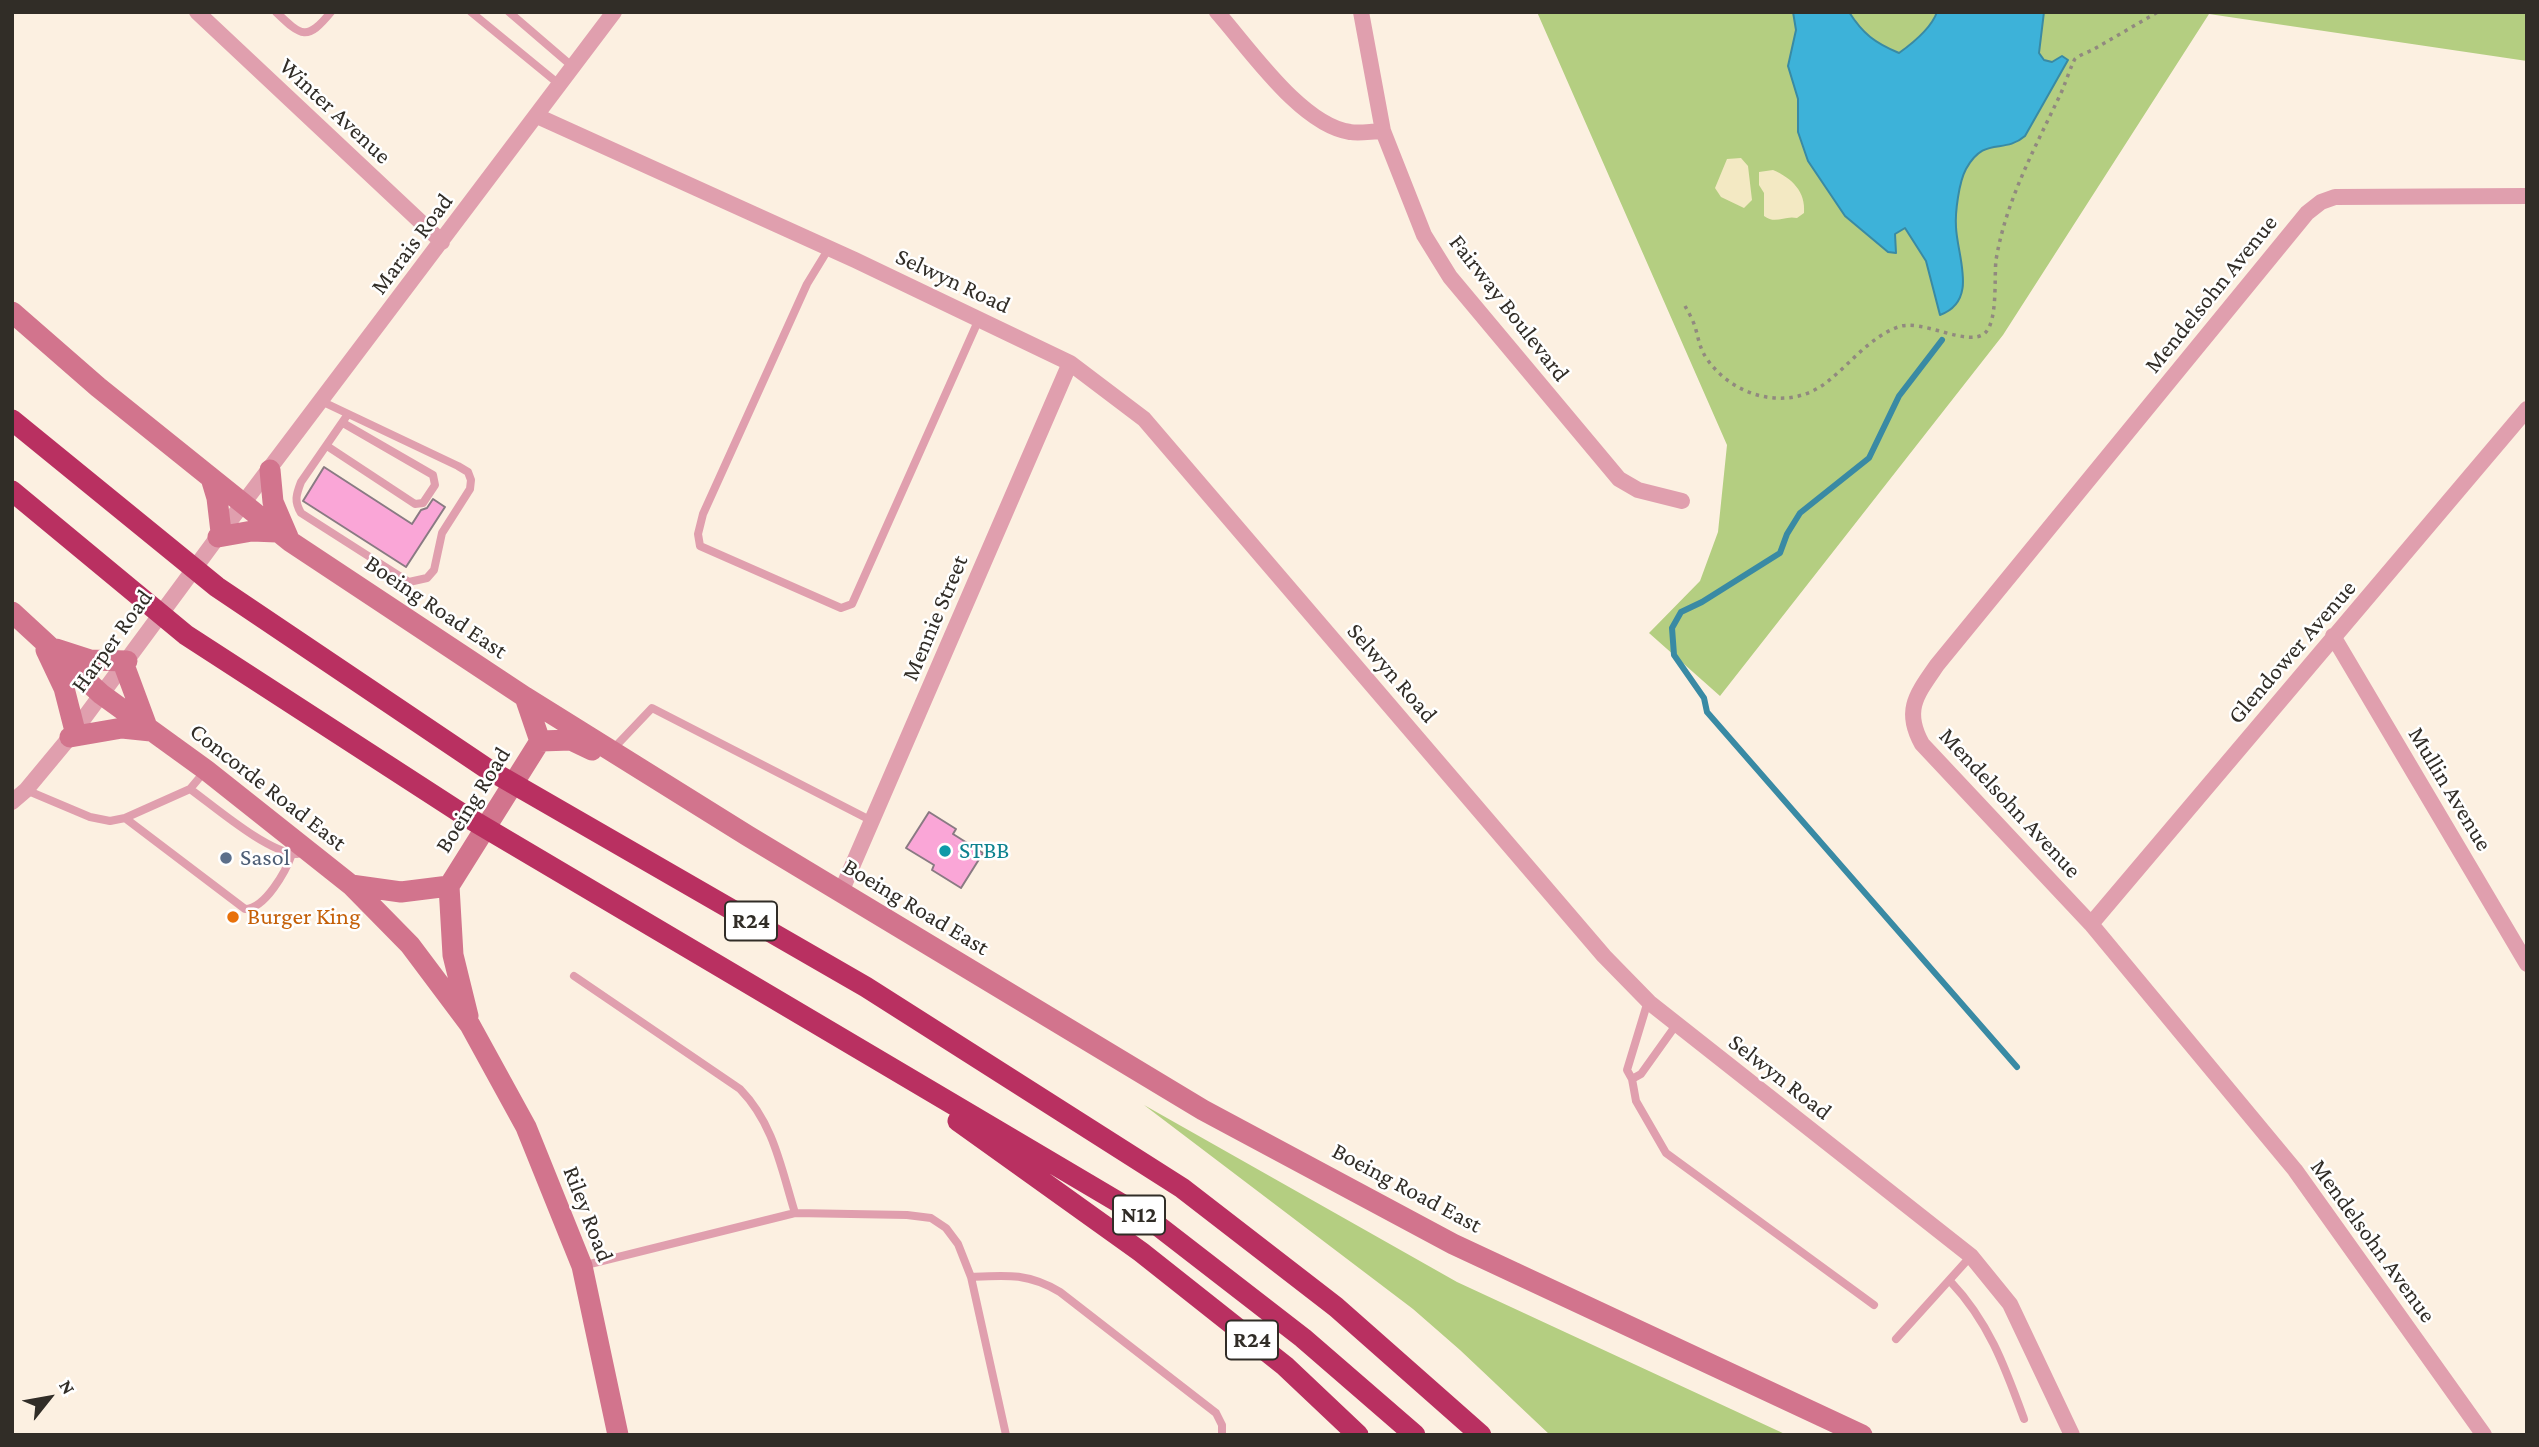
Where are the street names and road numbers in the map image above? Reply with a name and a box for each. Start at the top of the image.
street label: Winter Avenue [273,52,397,170]
street label: Marais Road [365,188,459,300]
street label: Mendelsohn Avenue [2138,209,2284,379]
street label: Fairway Boulevard [1443,229,1575,387]
street label: Selwyn Road [891,242,1015,320]
street label: Boeing Road East [359,549,513,665]
street label: Mennie Street [896,551,974,685]
street label: Glendower Avenue [2222,574,2362,730]
street label: Harper Road [65,584,159,698]
street label: Selwyn Road [1341,617,1443,729]
street label: Concorde Road East [184,717,352,857]
street label: Mendelsohn Avenue [1933,722,2087,884]
street label: Mullin Avenue [2402,722,2498,856]
street label: Boeing Road [429,742,517,858]
street label: Boeing Road East [838,852,994,962]
road number: R24 [725,902,777,940]
street label: Selwyn Road [1723,1028,1837,1126]
street label: Boeing Road East [1327,1136,1487,1240]
street label: Mendelsohn Avenue [2304,1154,2442,1328]
street label: Riley Road [557,1162,619,1266]
road number: N12 [1113,1196,1165,1234]
road number: R24 [1226,1320,1278,1359]

